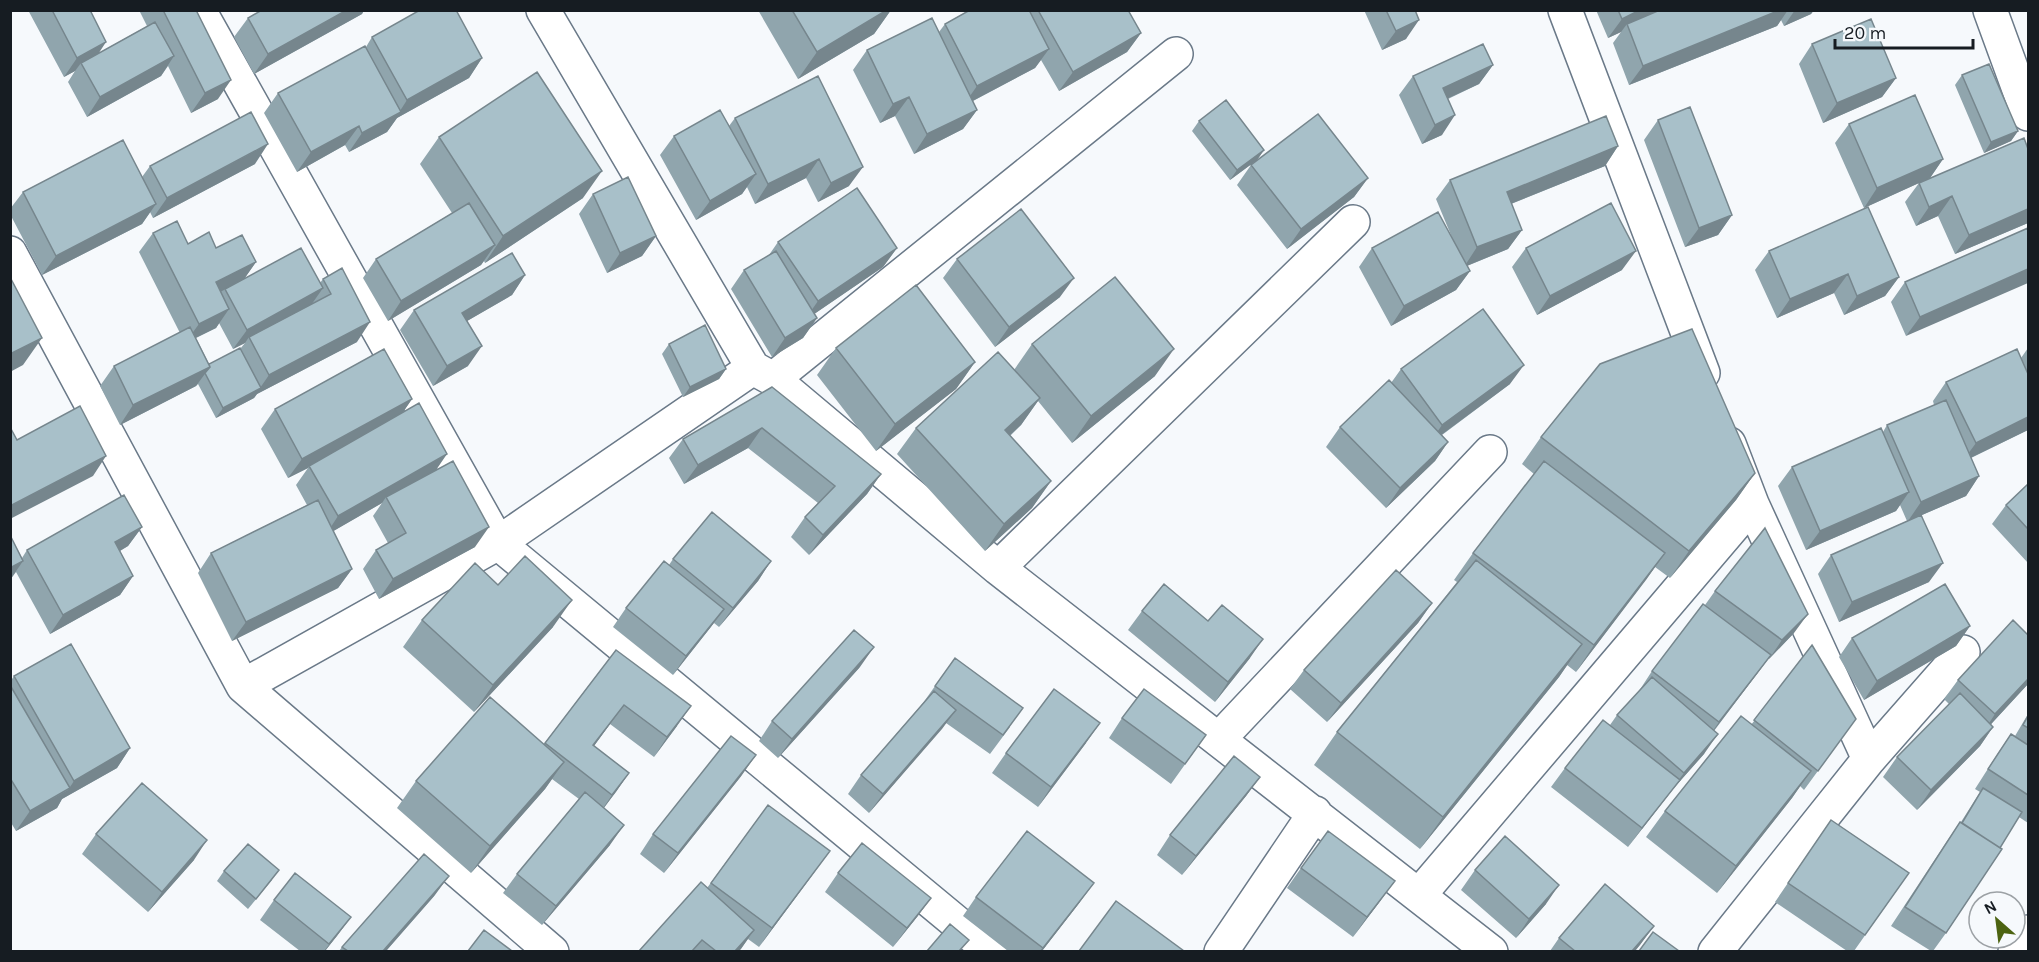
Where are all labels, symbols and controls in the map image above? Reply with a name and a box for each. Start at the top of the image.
scale bar [1835,12,1973,50]
text: 20 m [1844,22,1886,44]
north arrow [1967,890,2027,950]
text: N [1981,896,2000,918]

